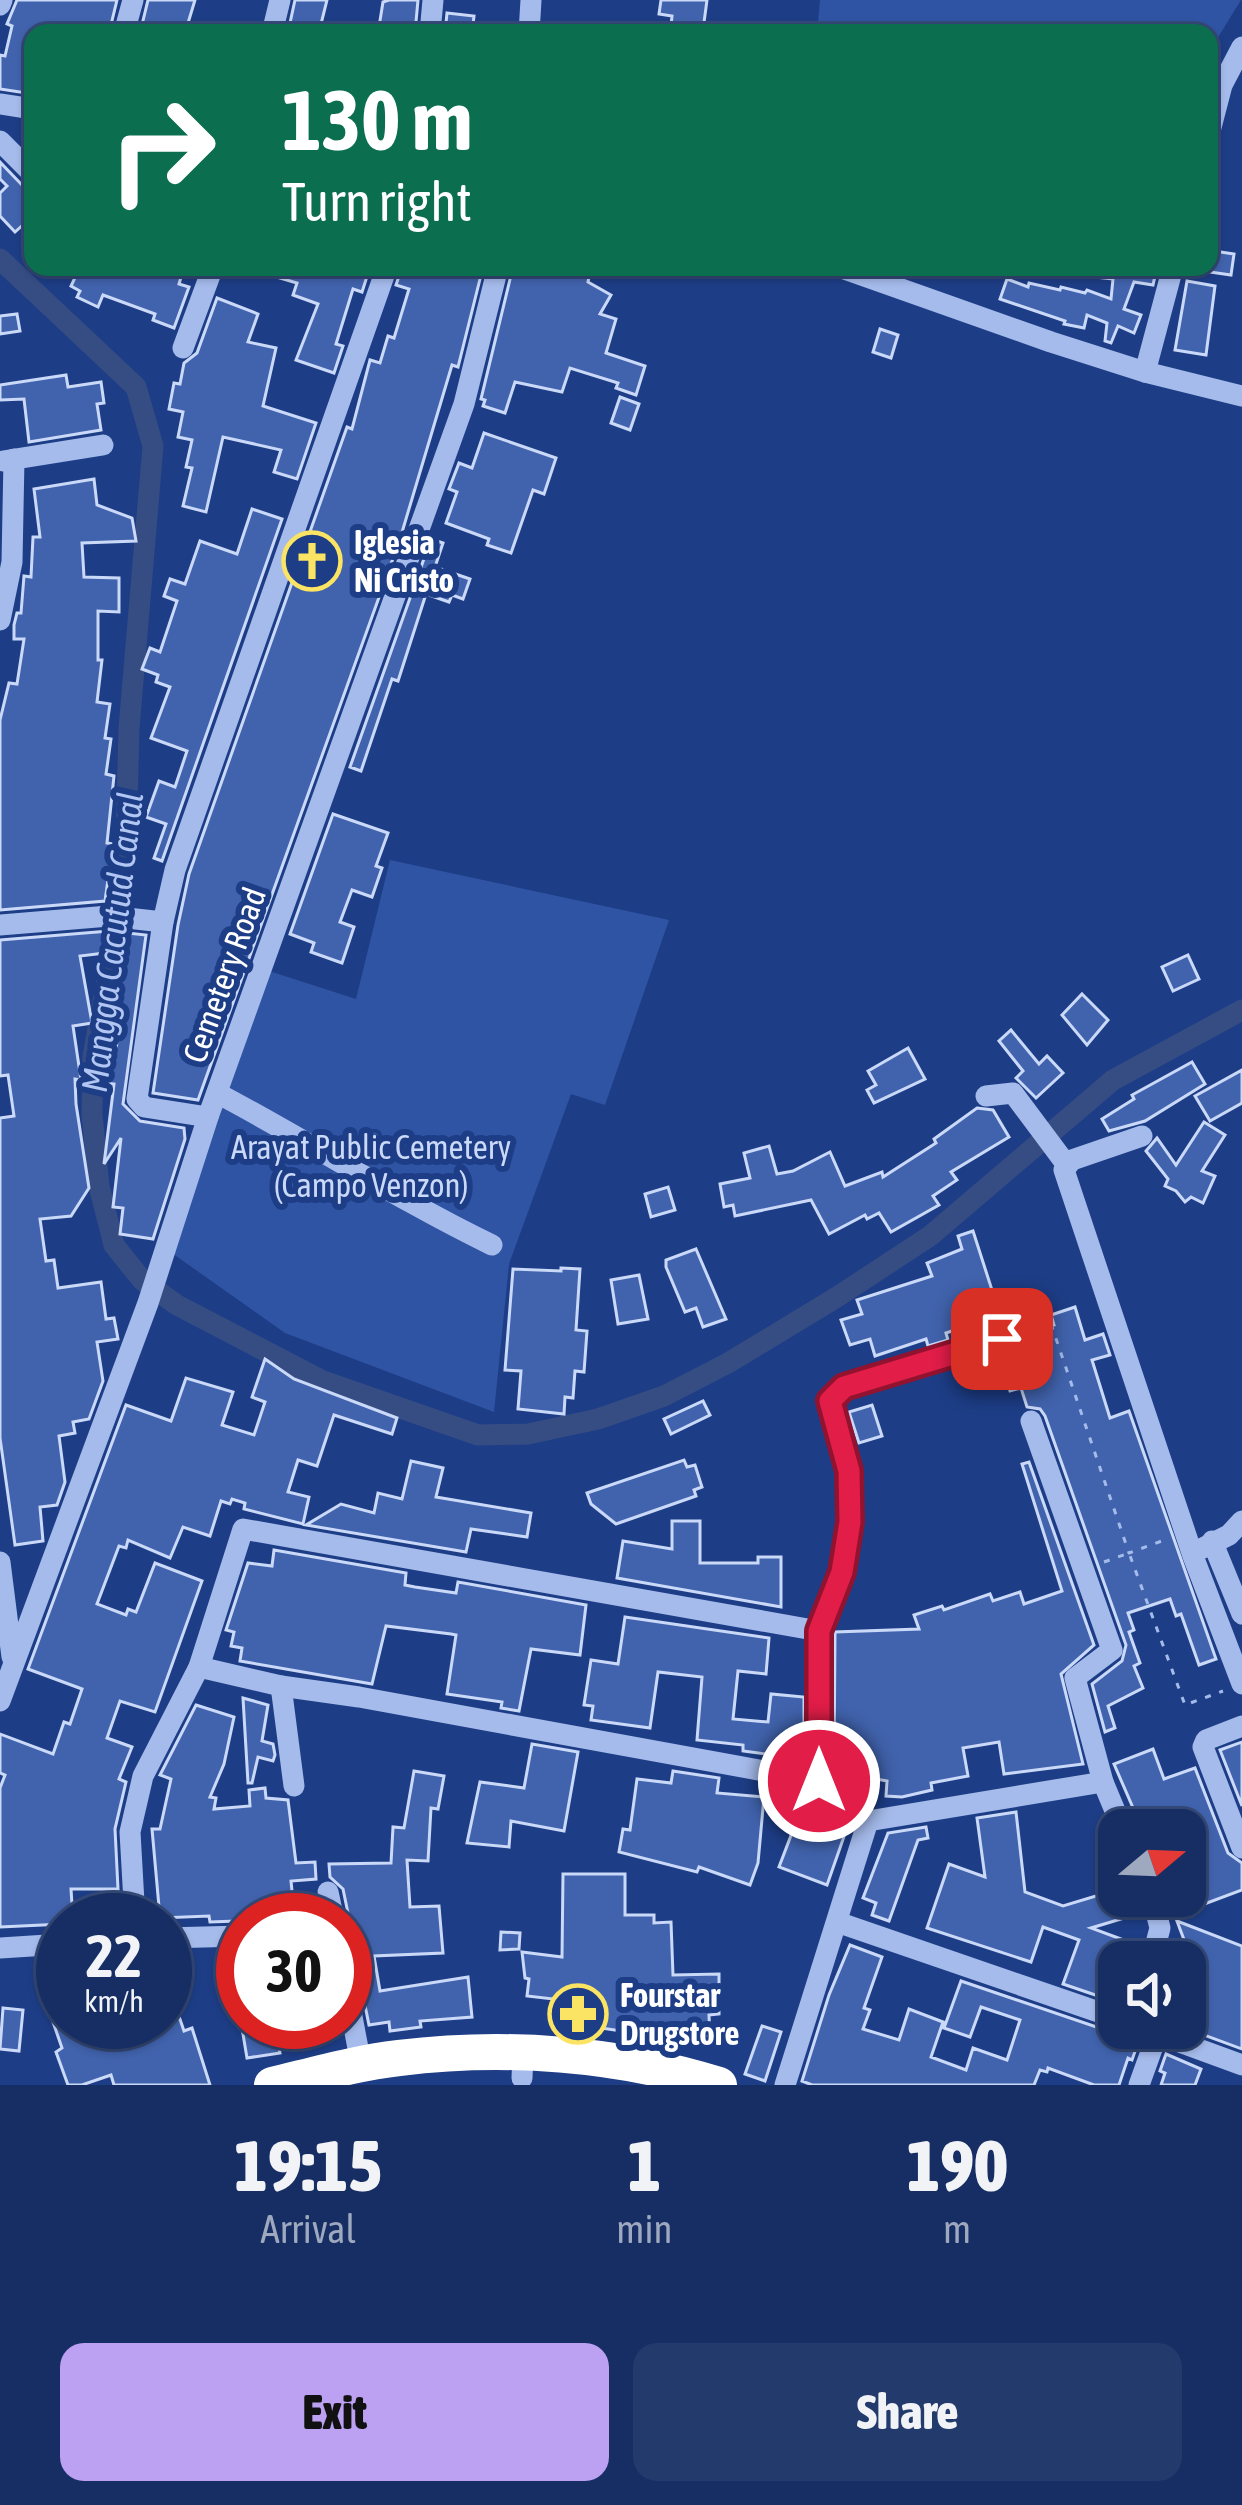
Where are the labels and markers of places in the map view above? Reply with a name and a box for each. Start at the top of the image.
place label: Iglesia Ni Cristo [354,523,454,599]
church icon: Iglesia Ni Cristo [281,530,343,592]
pin [951,1288,1053,1390]
place label: Fourstar Drugstore [620,1976,739,2052]
pharmacy icon: Fourstar Drugstore [547,1983,609,2045]

